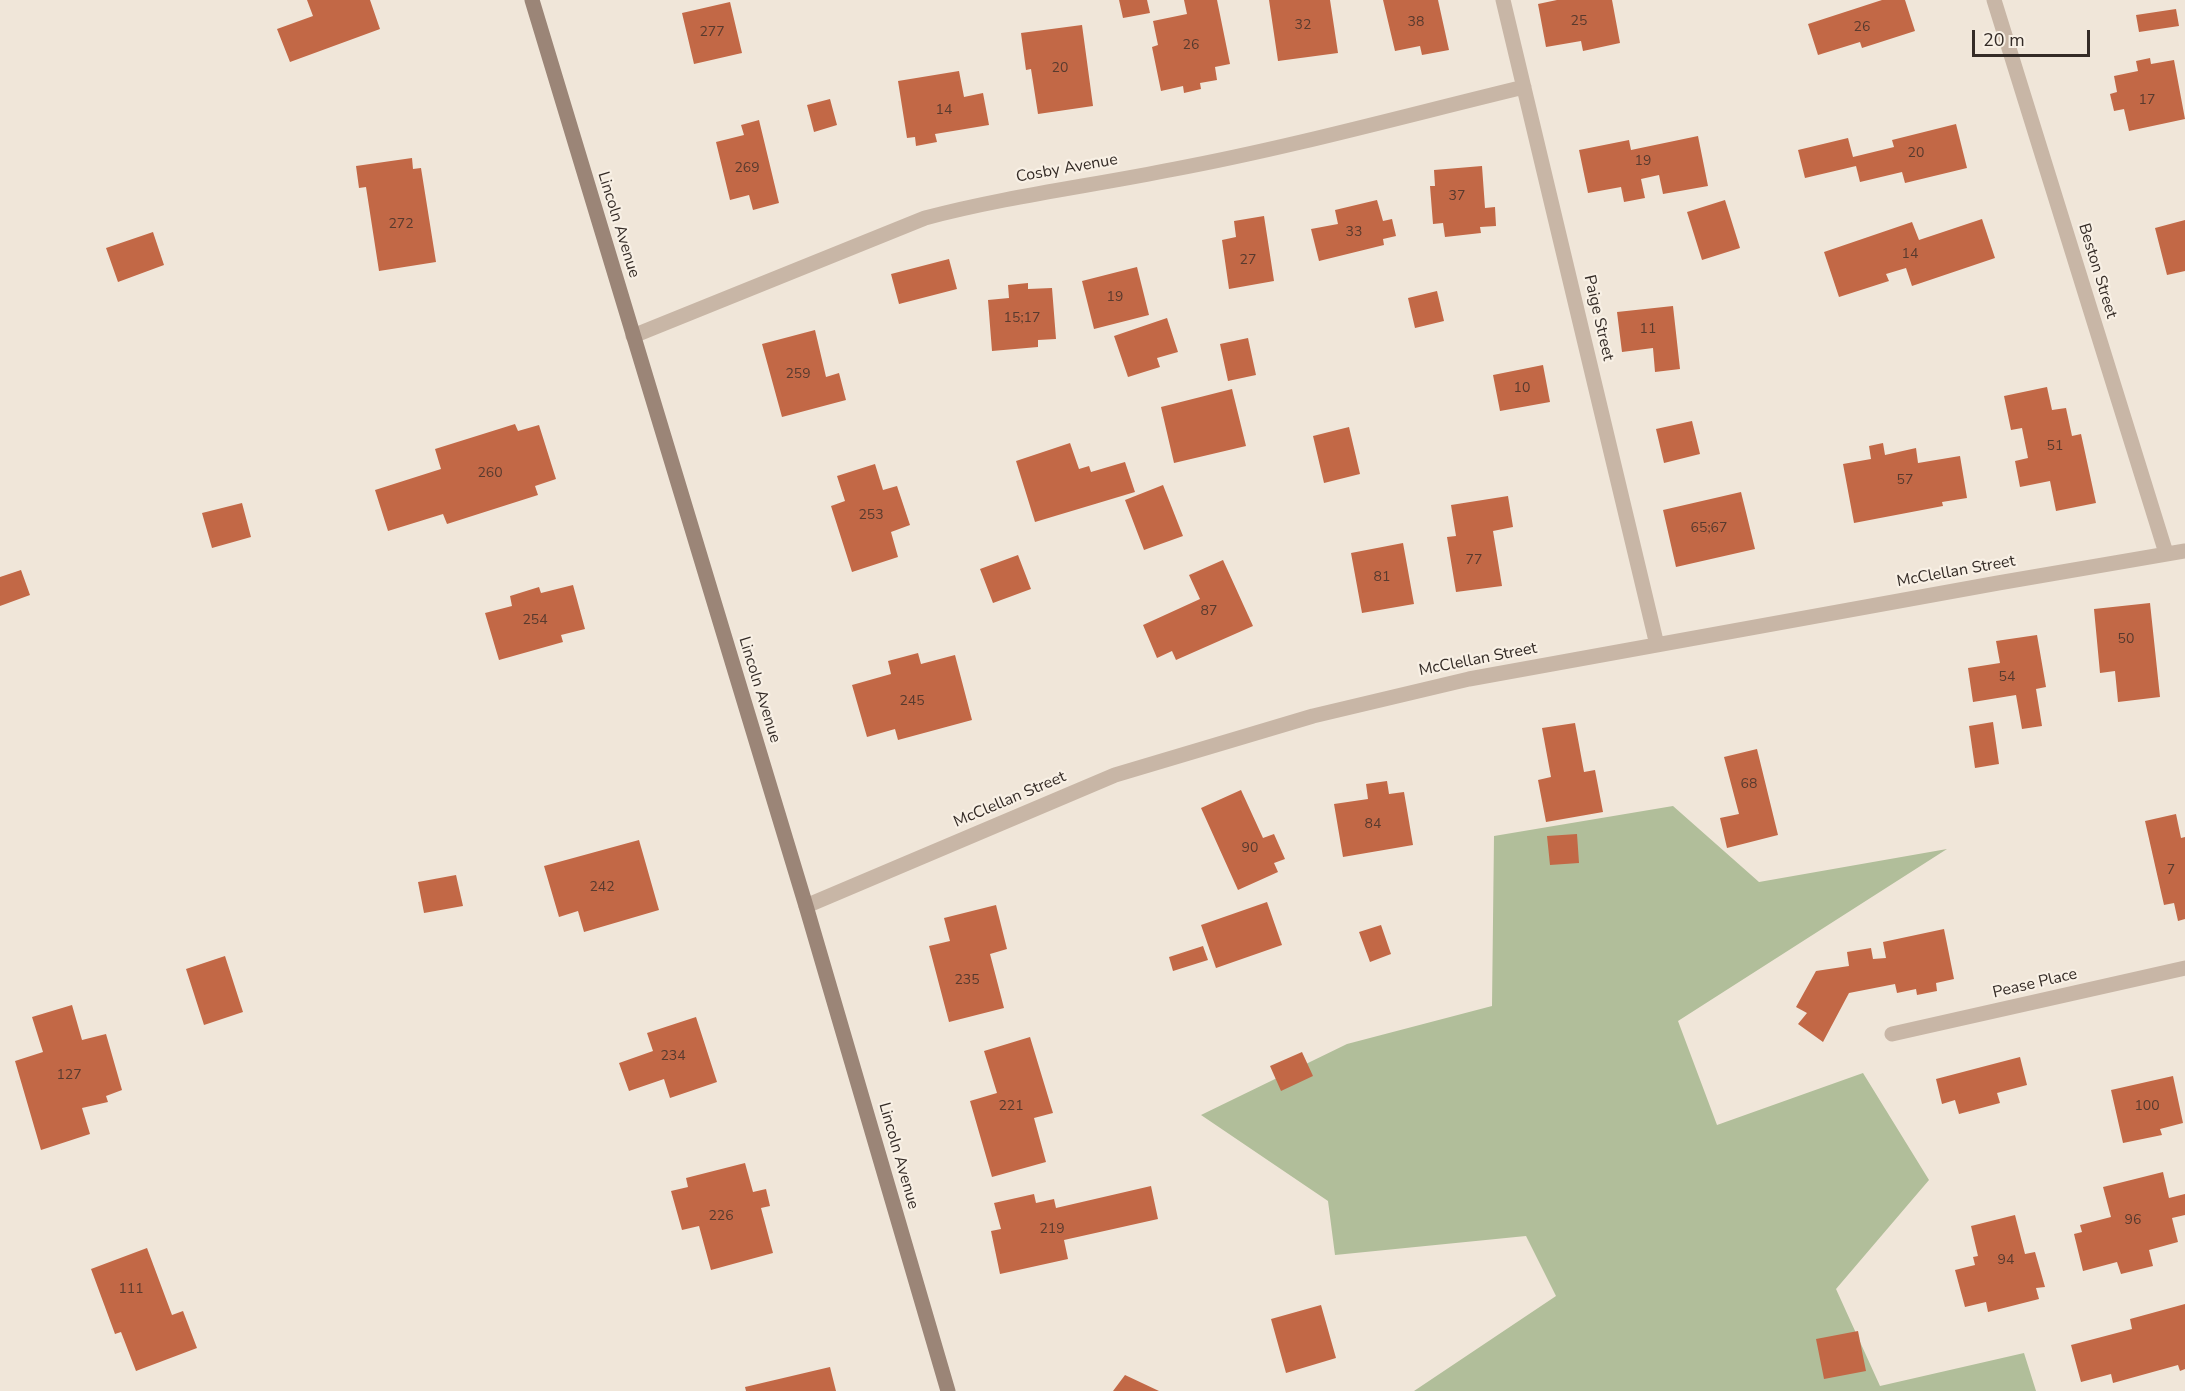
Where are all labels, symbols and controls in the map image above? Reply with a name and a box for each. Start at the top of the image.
house number: 25 [1571,14,1587,30]
house number: 38 [1408,15,1424,31]
house number: 32 [1295,18,1311,34]
scale bar [1975,18,2094,56]
house number: 26 [1854,20,1870,36]
house number: 277 [699,25,725,41]
text: 20 m [1983,28,2025,52]
house number: 26 [1183,38,1199,54]
house number: 20 [1052,61,1068,77]
house number: 17 [2139,93,2155,109]
house number: 14 [936,103,952,119]
house number: 20 [1908,146,1924,162]
street label: Cosby Avenue [1015,151,1119,187]
house number: 19 [1635,154,1651,170]
house number: 269 [734,161,760,177]
street label: Lincoln Avenue [593,170,643,280]
house number: 37 [1449,189,1465,205]
house number: 272 [388,217,414,233]
street label: Beston Street [2073,221,2121,321]
house number: 33 [1346,225,1362,241]
house number: 14 [1902,247,1918,263]
house number: 27 [1240,253,1256,269]
street label: Paige Street [1579,273,1617,363]
house number: 19 [1107,290,1123,306]
house number: 15;17 [1004,311,1040,327]
house number: 11 [1640,322,1656,338]
house number: 259 [785,367,811,383]
house number: 10 [1514,381,1530,397]
house number: 51 [2047,439,2063,455]
house number: 260 [477,466,503,482]
house number: 57 [1897,473,1913,489]
house number: 253 [858,508,884,524]
house number: 65;67 [1691,521,1727,537]
street label: McClellan Street [1895,552,2017,592]
house number: 77 [1466,553,1482,569]
house number: 81 [1374,570,1390,586]
house number: 87 [1201,604,1217,620]
house number: 254 [522,613,548,629]
house number: 50 [2118,632,2134,648]
street label: Lincoln Avenue [734,635,784,745]
street label: McClellan Street [1417,639,1539,681]
house number: 54 [1999,670,2015,686]
house number: 245 [899,694,925,710]
street label: McClellan Street [951,768,1069,832]
house number: 68 [1741,777,1757,793]
house number: 84 [1365,817,1381,833]
house number: 90 [1242,841,1258,857]
house number: 7 [2167,863,2175,879]
house number: 242 [589,880,615,896]
street label: Pease Place [1991,965,2079,1003]
house number: 235 [954,973,980,989]
house number: 234 [660,1049,686,1065]
house number: 127 [56,1068,82,1084]
house number: 221 [998,1099,1024,1115]
house number: 100 [2134,1099,2160,1115]
street label: Lincoln Avenue [874,1100,922,1212]
house number: 226 [708,1209,734,1225]
house number: 96 [2125,1213,2141,1229]
house number: 219 [1039,1222,1065,1238]
house number: 94 [1998,1253,2014,1269]
house number: 111 [118,1282,144,1298]

